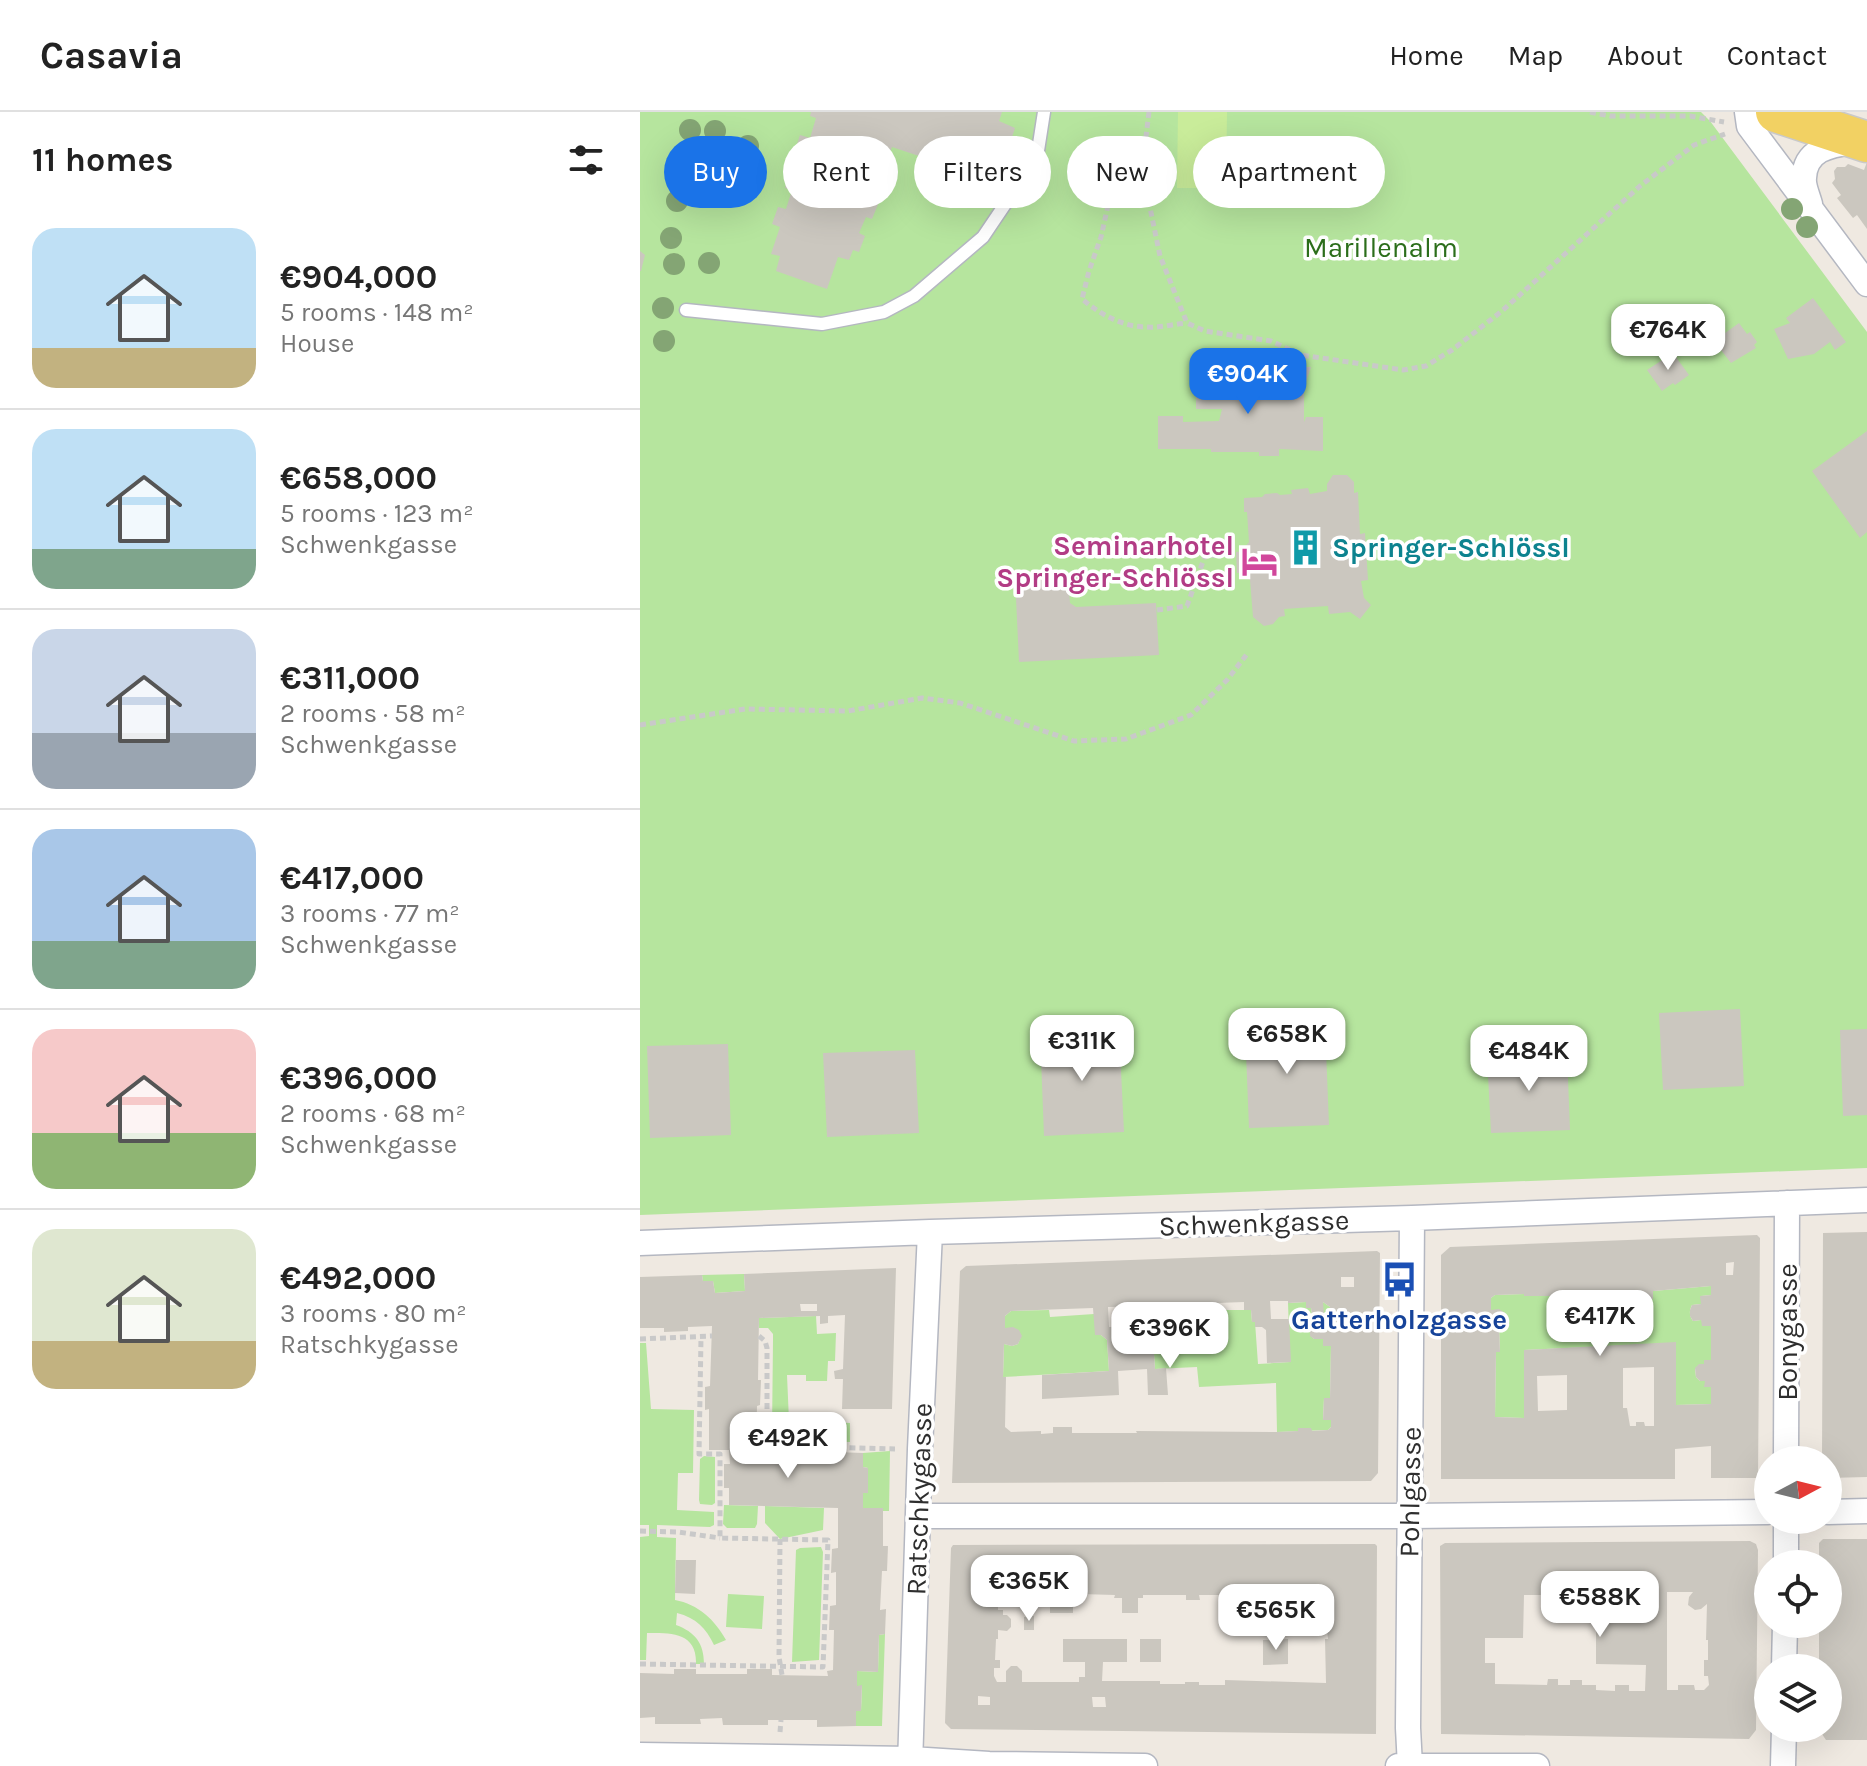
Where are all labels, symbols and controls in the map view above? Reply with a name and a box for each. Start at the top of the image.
text: Casavia [40,33,183,78]
text: Home [1389,39,1464,72]
text: Map [1508,39,1563,72]
text: About [1607,39,1683,72]
text: Contact [1727,39,1827,72]
chip: Buy [664,136,767,208]
chip: Rent [783,136,898,208]
chip: Filters [914,136,1051,208]
chip: New [1067,136,1177,208]
chip: Apartment [1193,136,1385,208]
icon: filters [564,138,608,182]
text: 11 homes [32,140,174,180]
park label: Marillenalm [1304,231,1458,264]
text: €904,000 [280,257,437,297]
icon: home [96,260,192,356]
text: 5 rooms · 148 m² [280,297,474,328]
pin: €764K [1612,304,1724,372]
text: €764K [1629,314,1707,345]
text: House [280,328,354,359]
pin: €904K [1192,348,1304,416]
text: €904K [1207,358,1289,389]
text: €658,000 [280,458,437,498]
icon: home [96,461,192,557]
text: 5 rooms · 123 m² [280,498,474,529]
building icon: Springer-Schlössl [1287,528,1325,566]
text: Schwenkgasse [280,529,457,560]
place label: Seminarhotel Springer-Schlössl [996,529,1234,594]
place label: Springer-Schlössl [1332,531,1570,564]
hotel icon: Seminarhotel Springer-Schlössl [1241,542,1279,580]
text: €311,000 [280,658,420,698]
icon: home [96,661,192,757]
text: 2 rooms · 58 m² [280,698,466,729]
text: Schwenkgasse [280,729,457,760]
text: €417,000 [280,858,424,898]
icon: home [96,861,192,957]
text: 3 rooms · 77 m² [280,898,460,929]
text: Schwenkgasse [280,929,457,960]
pin: €658K [1231,1008,1343,1076]
pin: €311K [1026,1015,1138,1083]
text: €658K [1246,1018,1328,1049]
text: €311K [1048,1025,1116,1056]
pin: €484K [1473,1025,1585,1093]
text: €484K [1488,1035,1570,1066]
text: €396,000 [280,1058,437,1098]
icon: home [96,1061,192,1157]
text: 2 rooms · 68 m² [280,1098,466,1129]
text: Schwenkgasse [280,1129,457,1160]
street label: Schwenkgasse [1158,1203,1350,1243]
text: €492,000 [280,1258,436,1298]
bus stop icon: Gatterholzgasse [1380,1260,1418,1298]
icon: home [96,1261,192,1357]
street label: Bonygasse [1771,1263,1804,1401]
pin: €417K [1544,1290,1656,1358]
text: 3 rooms · 80 m² [280,1298,467,1329]
text: €417K [1564,1300,1636,1331]
pin: €396K [1114,1302,1226,1370]
place label: Gatterholzgasse [1291,1303,1507,1336]
text: €396K [1129,1312,1211,1343]
text: Ratschkygasse [280,1329,459,1360]
street label: Ratschkygasse [899,1402,939,1596]
pin: €492K [732,1412,844,1480]
text: €492K [748,1422,828,1453]
street label: Pohlgasse [1392,1426,1428,1558]
north arrow [1754,1446,1842,1534]
map controls [1754,1446,1842,1742]
button: locate [1754,1550,1842,1638]
pin: €365K [973,1555,1085,1623]
text: €365K [989,1565,1069,1596]
pin: €588K [1544,1571,1656,1639]
text: €588K [1559,1581,1641,1612]
pin: €565K [1220,1584,1332,1652]
text: €565K [1236,1594,1316,1625]
button: layers [1754,1654,1842,1742]

